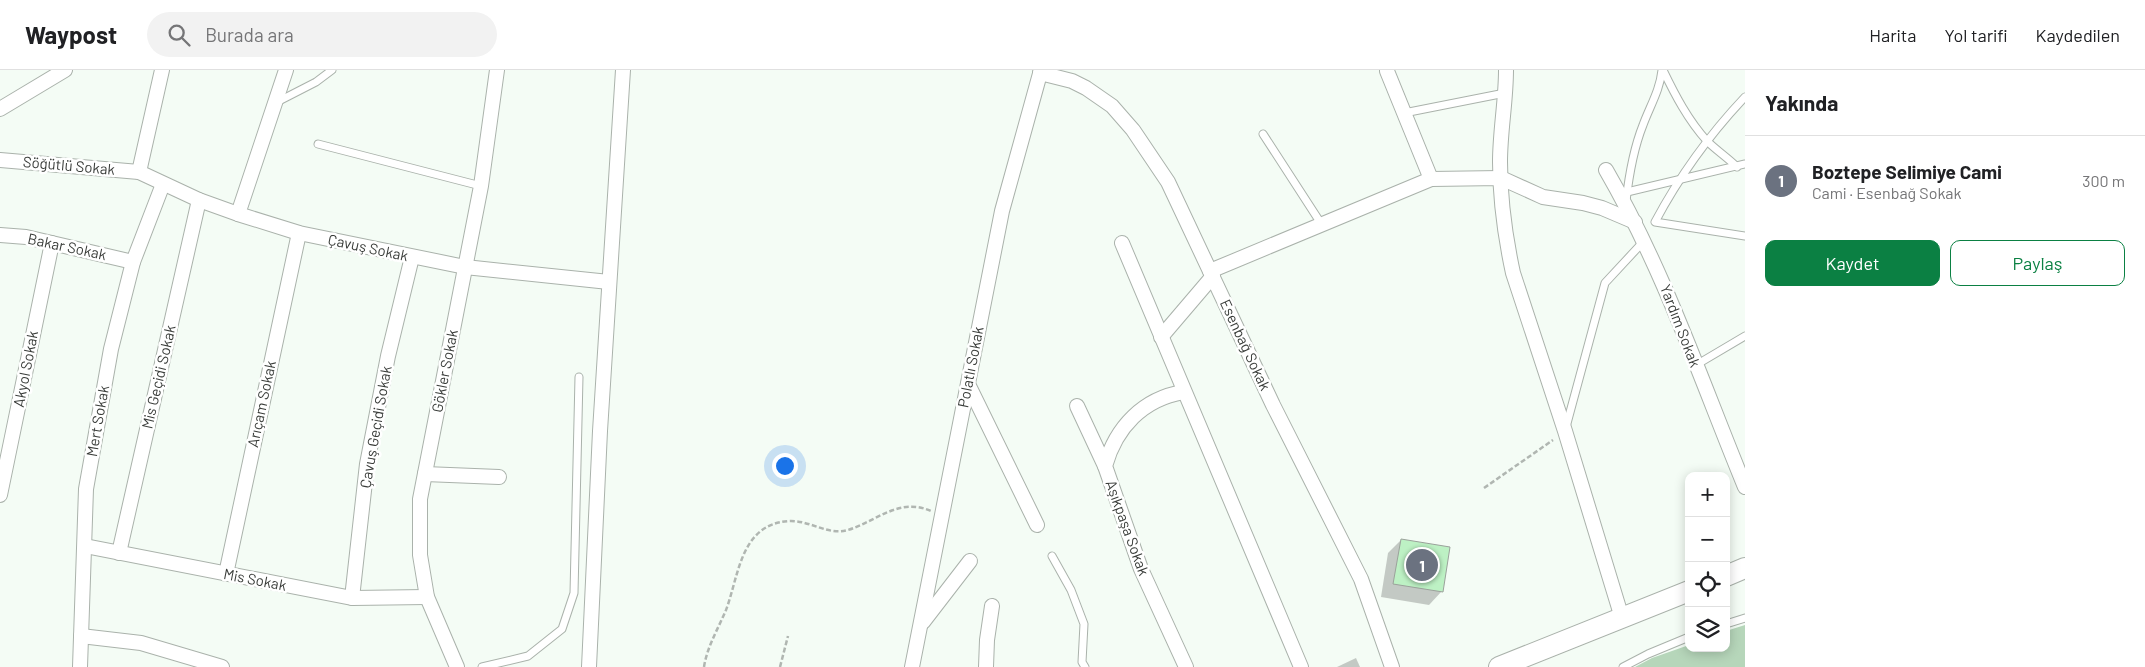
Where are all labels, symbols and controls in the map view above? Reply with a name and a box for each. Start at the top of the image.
search box [147,12,497,57]
text: Waypost [25,20,117,49]
icon: search [165,21,193,49]
text: Burada ara [205,23,294,46]
text: Harita [1869,24,1916,46]
text: Yol tarifi [1944,24,2007,46]
text: Kaydedilen [2035,24,2120,46]
text: Yakında [1765,90,1838,115]
street label: Söğütlü Sokak [22,152,116,178]
text: Boztepe Selimiye Cami [1812,160,2002,183]
text: 1 [1778,171,1784,190]
text: 300 m [2082,171,2125,190]
text: Cami · Esenbağ Sokak [1812,183,1961,202]
street label: Bakar Sokak [26,229,109,263]
street label: Çavuş Sokak [326,230,410,264]
button: Kaydet [1765,240,1940,286]
button: Paylaş [1950,240,2125,286]
street label: Yardım Sokak [1657,282,1705,370]
street label: Esenbağ Sokak [1217,296,1275,394]
street label: Mis Geçidi Sokak [137,323,179,431]
street label: Polatlı Sokak [953,324,987,409]
street label: Gökler Sokak [427,327,461,414]
street label: Akyol Sokak [9,329,41,409]
street label: Arıçam Sokak [243,358,279,449]
street label: Çavuş Geçidi Sokak [355,364,395,489]
street label: Mert Sokak [82,383,112,458]
your location [772,453,798,479]
map controls [1685,472,1730,652]
button: + [1685,472,1730,517]
street label: Aşıkpaşa Sokak [1102,477,1154,578]
button: − [1685,517,1730,562]
pin: 1 [1406,546,1438,584]
button: locate [1685,562,1730,607]
street label: Mis Sokak [222,564,289,594]
button: layers [1685,607,1730,652]

